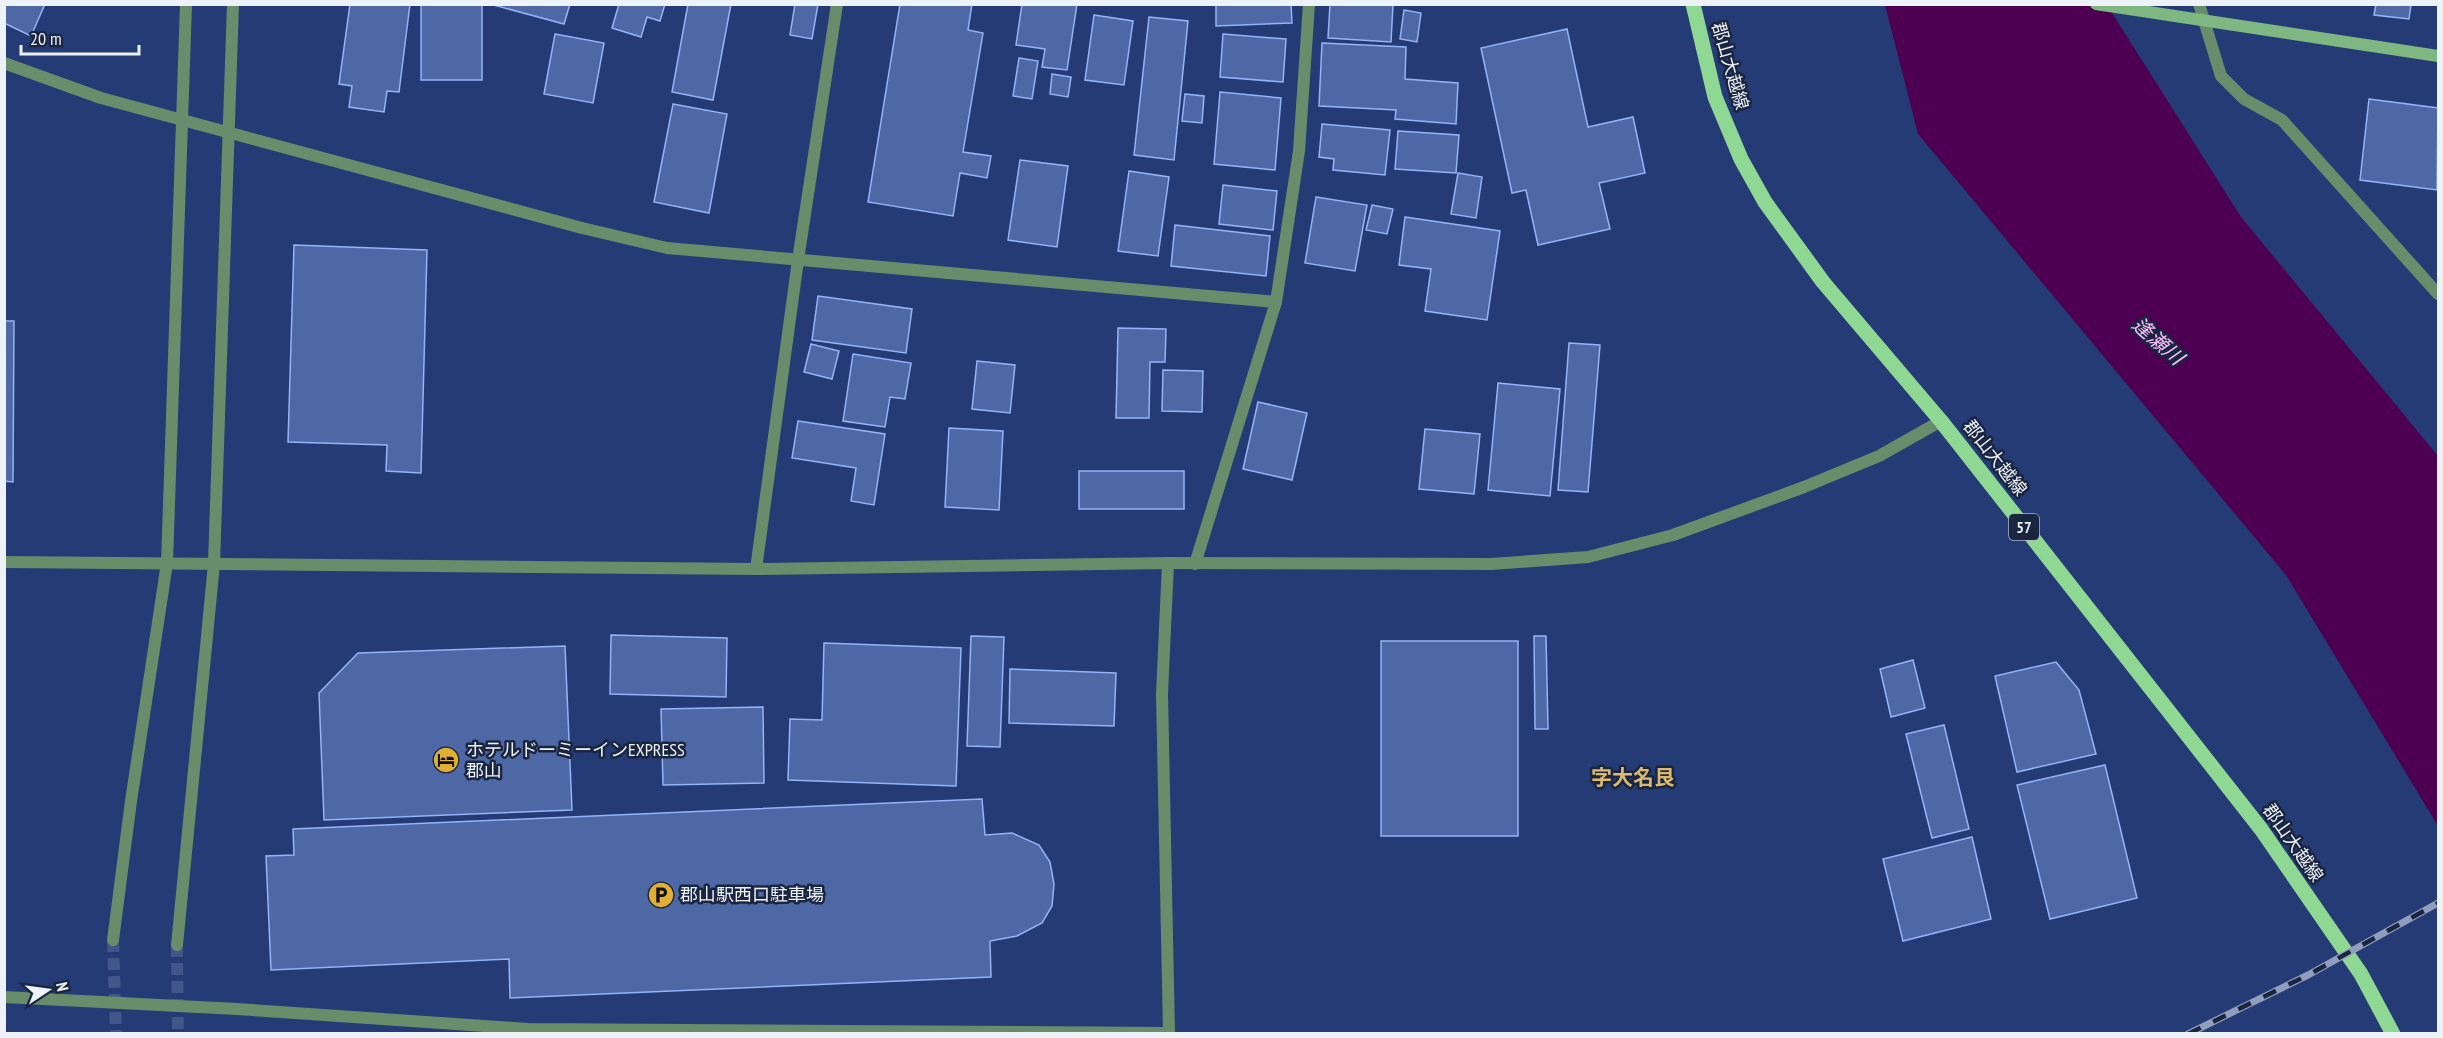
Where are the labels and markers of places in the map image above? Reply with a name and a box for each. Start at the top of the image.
place label: ホテルドーミーインEXPRESS 郡山 [466,738,685,782]
hotel icon: ホテルドーミーインEXPRESS 郡山 [431,745,461,775]
parking icon: 郡山駅西口駐車場 [646,880,676,910]
place label: 郡山駅西口駐車場 [680,883,824,906]

